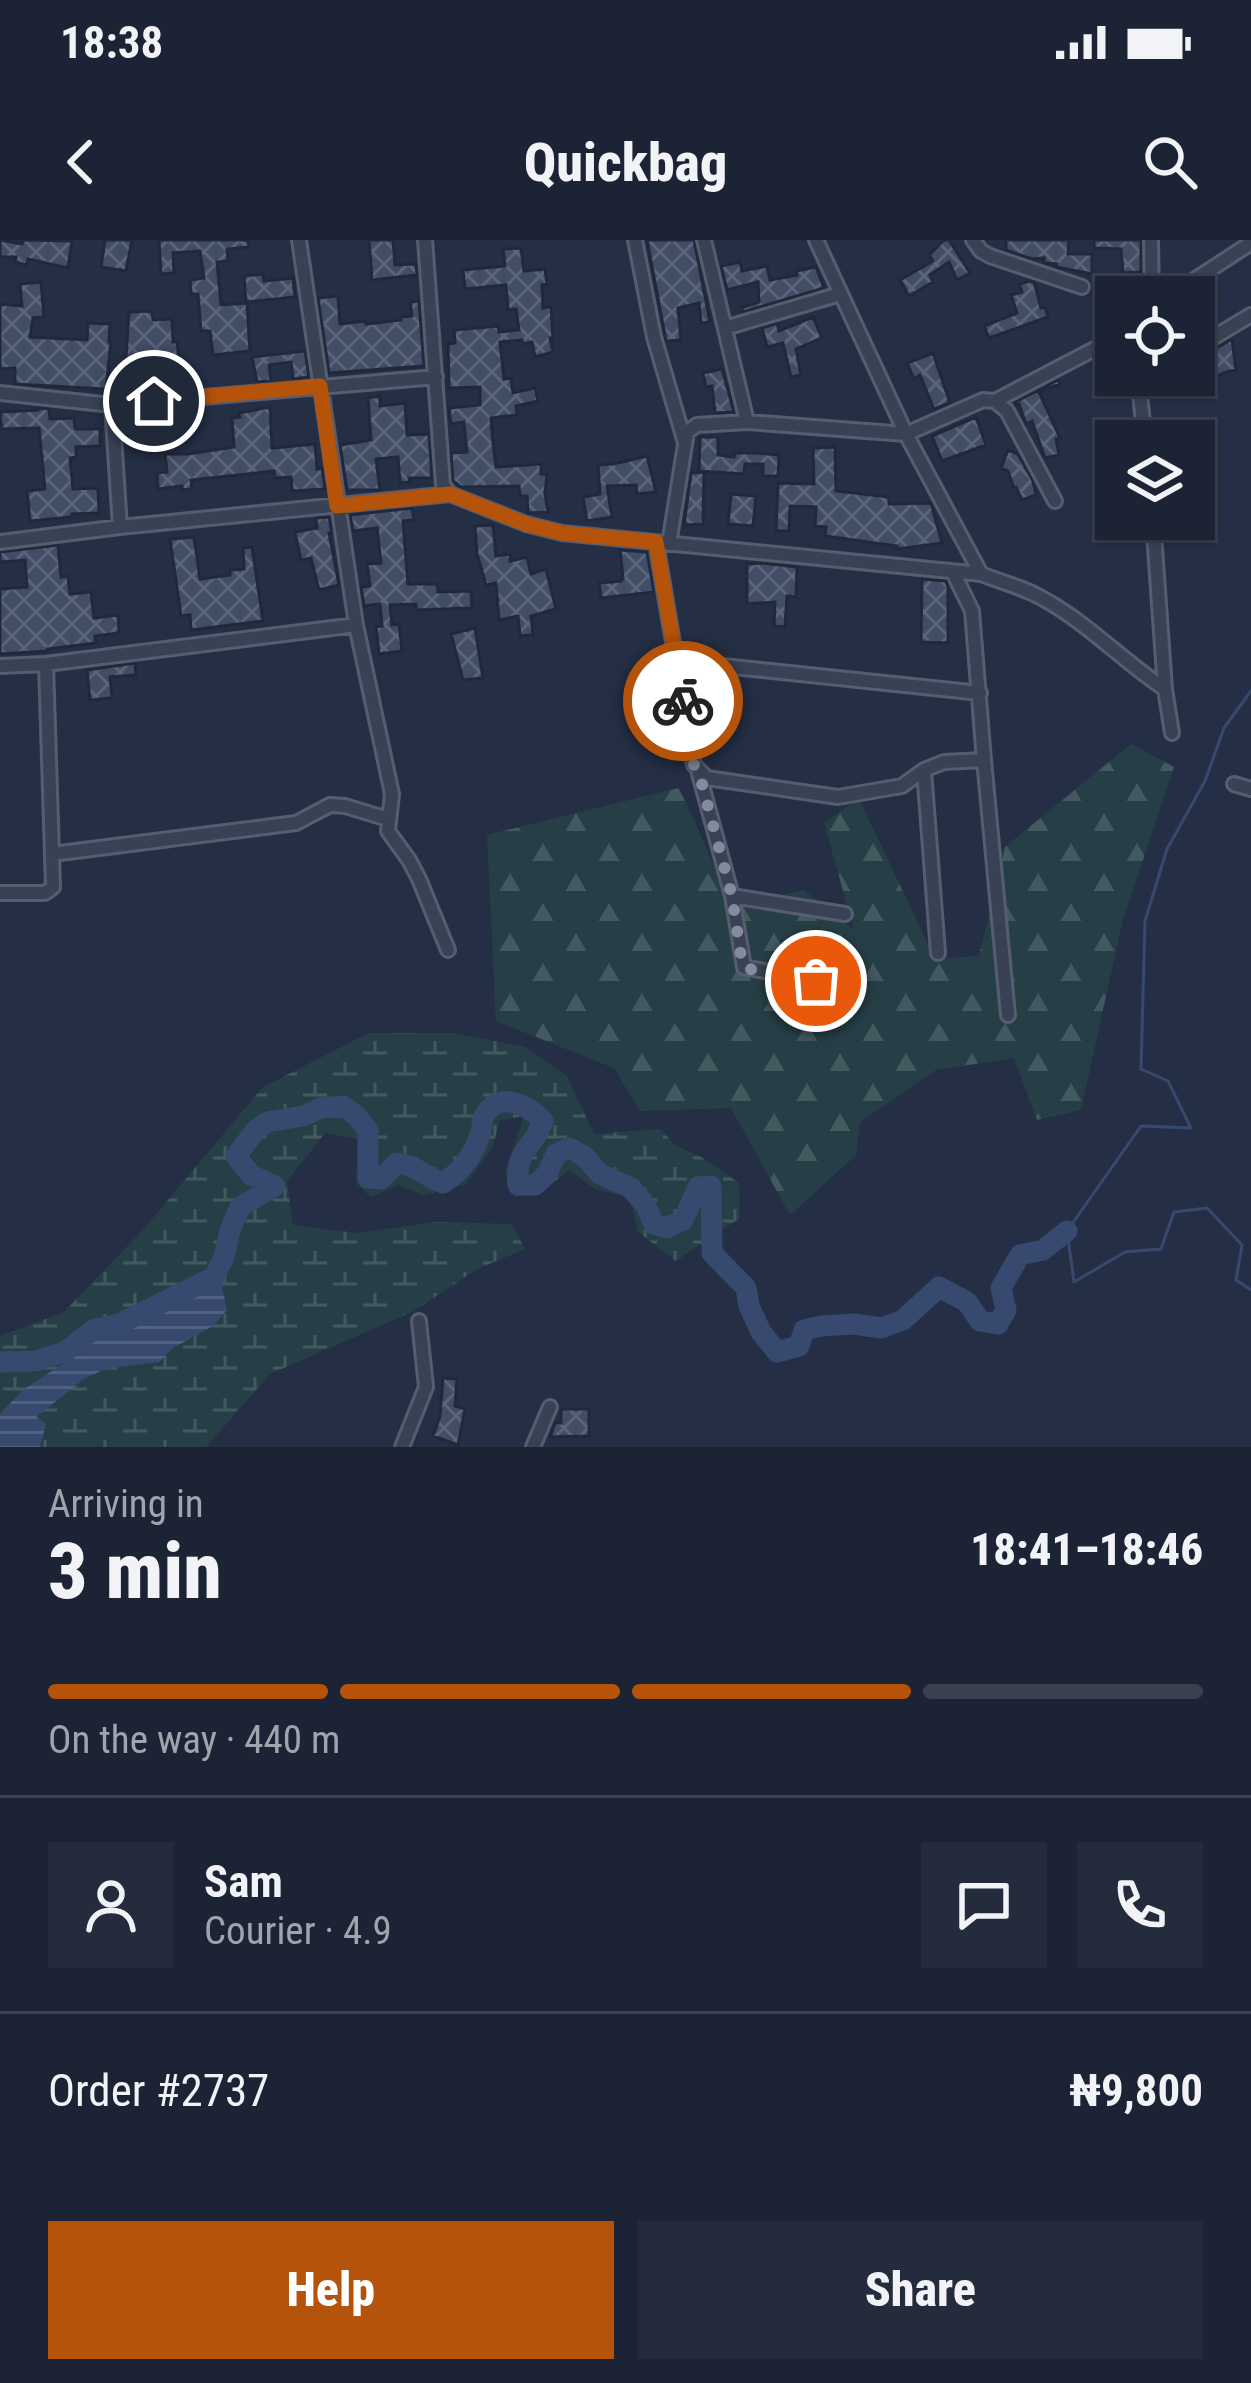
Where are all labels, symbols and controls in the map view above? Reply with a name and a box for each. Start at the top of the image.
text: 18:38 [60,16,163,69]
icon: back [48,129,114,195]
icon: search [1137,129,1203,195]
text: Quickbag [524,131,727,194]
map controls [1095,276,1215,540]
button: locate [1095,276,1215,396]
pin [103,350,205,452]
icon: home [121,368,187,434]
button: layers [1095,420,1215,540]
courier [623,641,743,761]
icon: bike [650,668,716,734]
pin [765,930,867,1032]
icon: bag [783,948,849,1014]
text: Arriving in [48,1481,204,1527]
text: 18:41–18:46 [970,1523,1203,1576]
text: 3 min [48,1526,222,1617]
text: On the way · 440 m [48,1717,340,1763]
button: person [48,1842,174,1968]
button: chat [921,1842,1047,1968]
button: phone [1077,1842,1203,1968]
text: Sam [204,1855,283,1908]
text: Courier · 4.9 [204,1908,392,1954]
text: Order #2737 [48,2064,269,2117]
text: ₦9,800 [1069,2064,1203,2117]
button: Help [48,2221,614,2359]
button: Share [638,2221,1203,2359]

